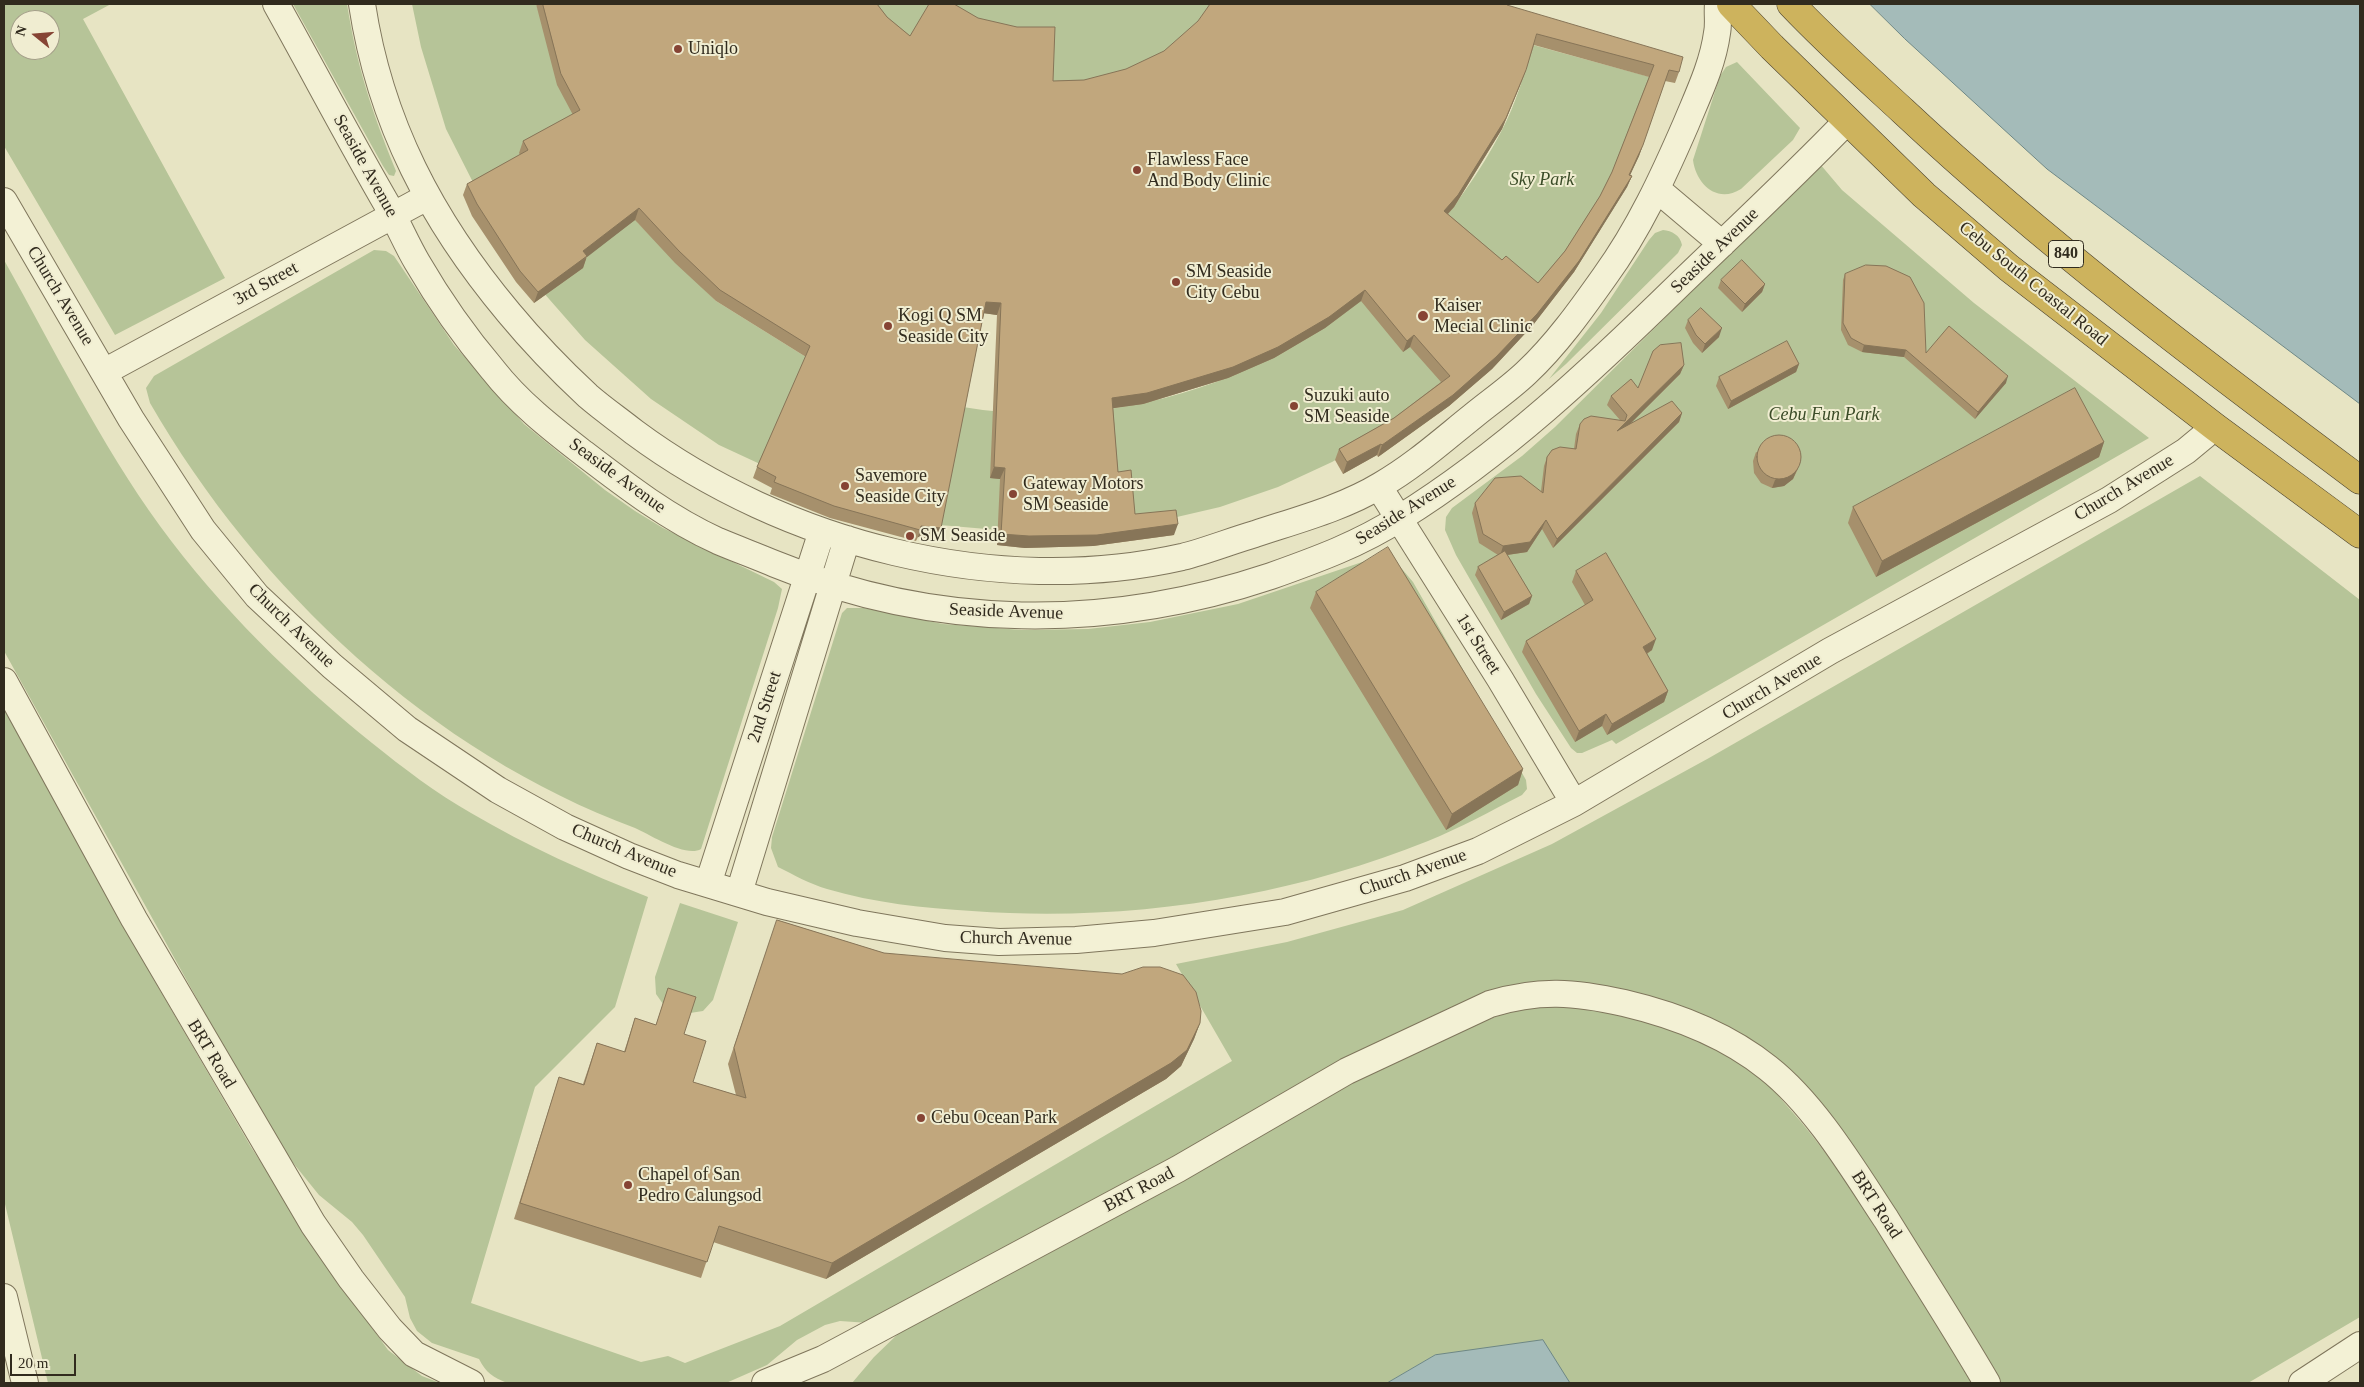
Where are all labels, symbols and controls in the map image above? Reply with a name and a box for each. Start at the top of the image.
north arrow [10,10,60,60]
text: N [12,24,30,38]
place label: Uniqlo [688,38,738,60]
marker: Uniqlo [672,43,684,55]
street label: Seaside Avenue [328,111,402,221]
place label: Flawless Face And Body Clinic [1147,149,1270,192]
marker: Flawless Face And Body Clinic [1131,164,1143,176]
park label: Sky Park [1510,169,1574,191]
street label: Seaside Avenue [1666,204,1764,298]
street label: Cebu South Coastal Road [1954,217,2112,351]
road number: 840 [2048,240,2084,268]
street label: Church Avenue [22,242,98,350]
street label: 3rd Street [230,257,302,311]
place label: SM Seaside City Cebu [1186,261,1272,304]
marker: SM Seaside City Cebu [1170,276,1182,288]
place label: Kaiser Mecial Clinic [1434,295,1532,338]
place label: Kogi Q SM Seaside City [898,305,988,348]
marker: Kaiser Mecial Clinic [1416,309,1430,323]
marker: Kogi Q SM Seaside City [882,320,894,332]
place label: Suzuki auto SM Seaside [1304,385,1390,428]
marker: Suzuki auto SM Seaside [1288,400,1300,412]
park label: Cebu Fun Park [1769,404,1879,426]
street label: Seaside Avenue [564,434,670,518]
street label: Church Avenue [2070,450,2178,526]
place label: Savemore Seaside City [855,465,945,508]
street label: Seaside Avenue [1352,472,1460,550]
place label: Gateway Motors SM Seaside [1023,473,1143,516]
marker: Savemore Seaside City [839,480,851,492]
marker: Gateway Motors SM Seaside [1007,488,1019,500]
place label: SM Seaside [920,525,1006,547]
marker: SM Seaside [904,530,916,542]
street label: Church Avenue [243,579,339,673]
street label: Seaside Avenue [949,599,1063,625]
street label: 1st Street [1451,610,1505,678]
street label: Church Avenue [1718,649,1826,725]
street label: 2nd Street [743,669,787,745]
street label: Church Avenue [568,819,680,883]
street label: Church Avenue [1356,845,1470,901]
street label: Church Avenue [960,927,1072,951]
street label: BRT Road [182,1016,240,1092]
place label: Cebu Ocean Park [931,1107,1057,1129]
marker: Cebu Ocean Park [915,1112,927,1124]
street label: BRT Road [1100,1163,1178,1217]
place label: Chapel of San Pedro Calungsod [638,1164,761,1206]
street label: BRT Road [1846,1167,1906,1243]
marker: Chapel of San Pedro Calungsod [622,1179,634,1191]
scale bar [12,1344,79,1376]
text: 20 m [18,1355,48,1371]

